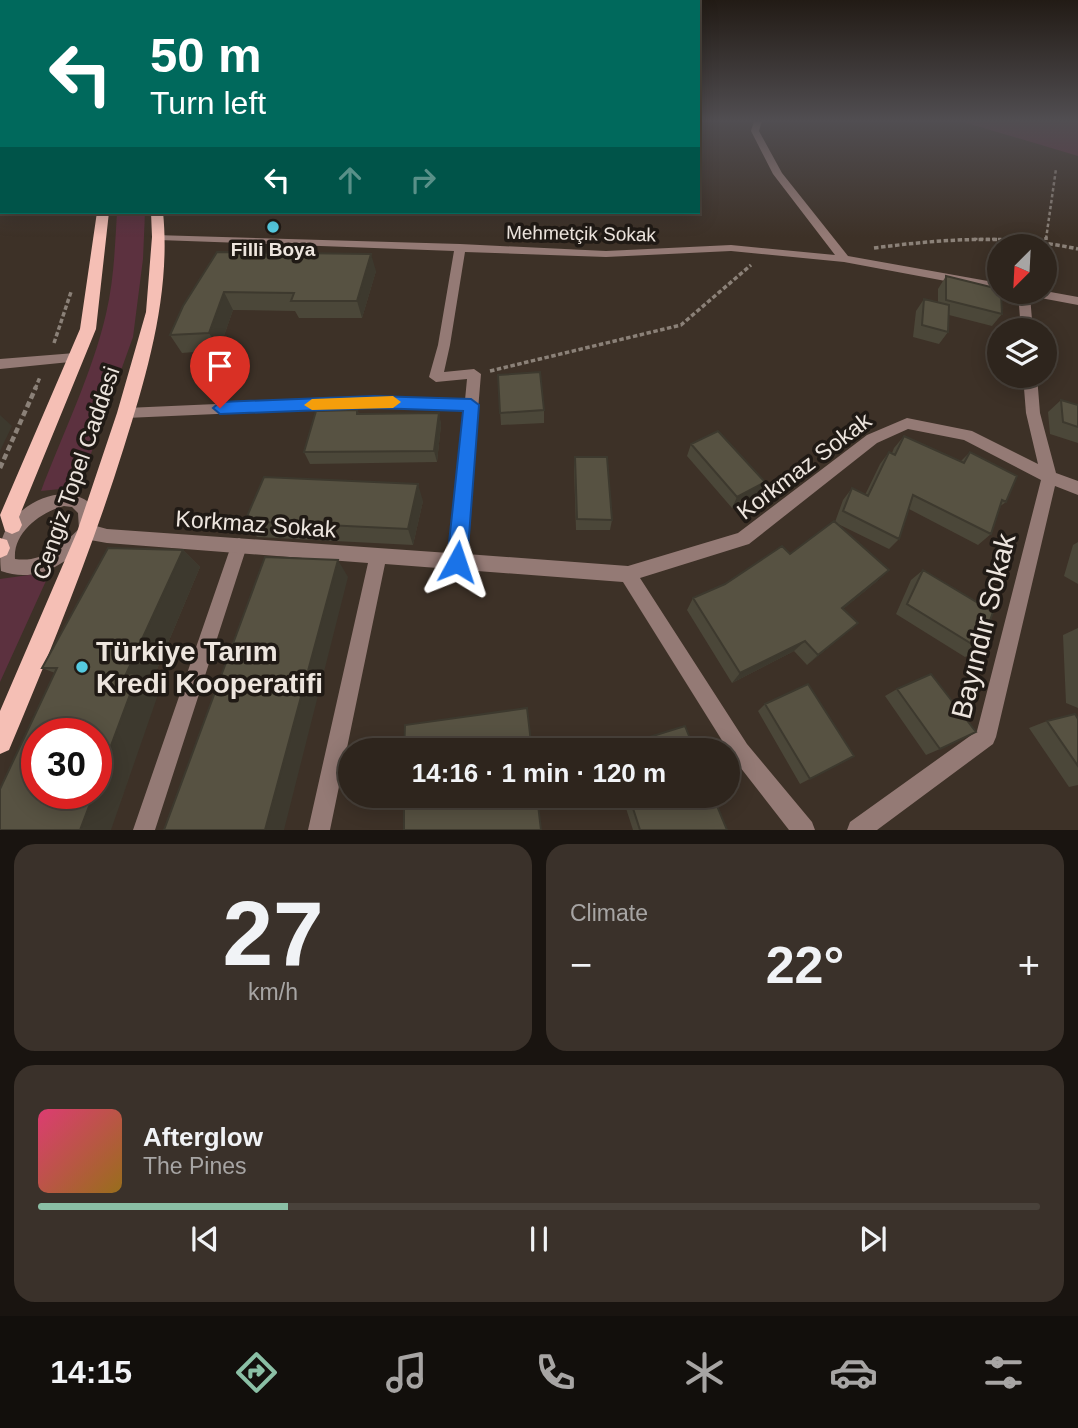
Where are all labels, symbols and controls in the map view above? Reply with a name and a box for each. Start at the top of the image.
icon: left [35,28,126,119]
text: 50 m [150,28,262,82]
text: Turn left [150,85,266,121]
icon: left [258,161,296,199]
icon: ahead [331,161,369,199]
icon: right [404,161,442,199]
marker: Filli Boya [265,219,281,235]
street label: Mehmetçik Sokak [506,222,657,245]
north arrow [987,234,1057,304]
map controls [987,234,1057,388]
place label: Filli Boya [231,239,316,260]
button: layers [987,318,1057,388]
pin [190,336,250,408]
icon: arrive [201,347,239,385]
street label: Cengiz Topel Caddesi [27,363,125,583]
street label: Korkmaz Sokak [732,407,877,525]
street label: Korkmaz Sokak [175,505,338,543]
position arrow [420,525,494,599]
street label: Bayındır Sokak [945,529,1022,722]
place label: Türkiye Tarım Kredi Kooperatifi [96,636,323,699]
marker: Türkiye Tarım Kredi Kooperatifi [74,659,90,675]
speed limit sign: 30 [21,718,112,809]
text: 14:16 · 1 min · 120 m [412,758,666,788]
text: 27 [222,883,324,984]
text: Climate [570,900,648,926]
text: 22° [766,936,844,994]
text: − [570,944,592,986]
text: + [1018,944,1040,986]
text: km/h [248,979,298,1005]
text: Afterglow [143,1122,263,1152]
text: The Pines [143,1153,247,1179]
icon: previous [186,1220,224,1258]
icon: pause [520,1220,558,1258]
icon: next [854,1220,892,1258]
icon: directions [232,1348,281,1397]
icon: music [382,1348,431,1397]
icon: phone [531,1348,580,1397]
icon: climate [680,1348,729,1397]
icon: car [829,1348,878,1397]
icon: filters [979,1348,1028,1397]
text: 14:15 [50,1354,132,1390]

